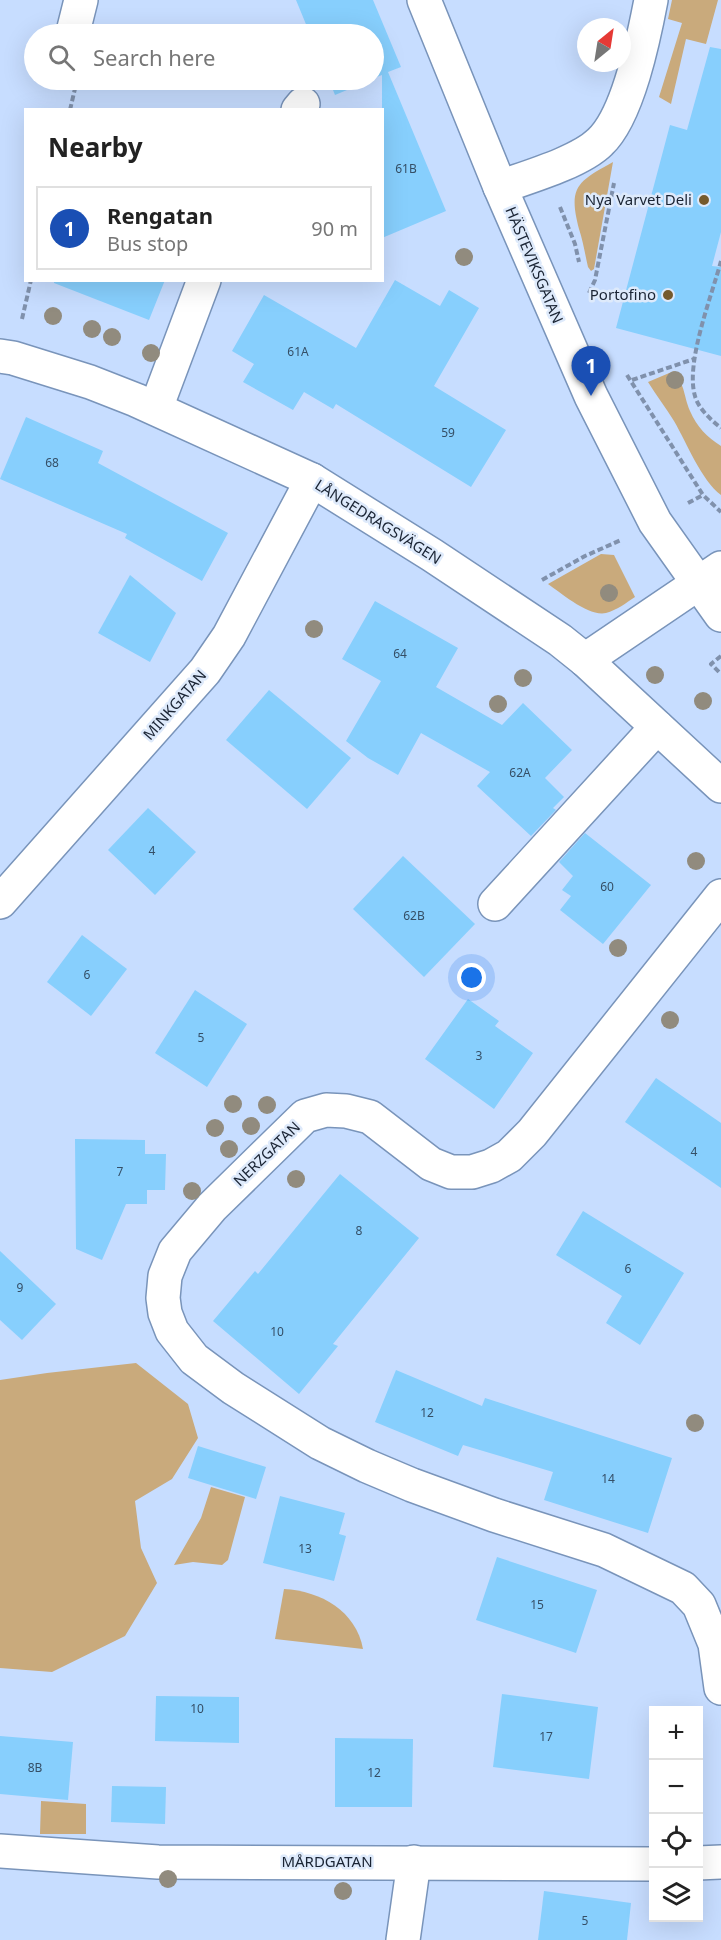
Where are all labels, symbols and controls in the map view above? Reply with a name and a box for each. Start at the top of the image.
north arrow [577,18,631,72]
search box [24,24,384,90]
icon: search [45,41,78,74]
text: Search here [93,42,215,72]
text: Nearby [48,129,143,165]
house number: 61B [395,160,417,177]
place label: Nya Varvet Deli [585,189,692,209]
marker: Nya Varvet Deli [697,193,711,207]
text: Rengatan [107,200,213,230]
street label: HÄSTEVIKSGATAN [501,203,569,326]
text: 1 [64,215,75,242]
text: 90 m [311,215,358,242]
text: Bus stop [107,230,188,257]
place label: Portofino [590,284,656,304]
marker: Portofino [661,288,675,302]
house number: 61A [287,343,309,360]
pin: 1 [572,346,610,396]
house number: 59 [441,424,455,441]
house number: 68 [45,454,59,471]
street label: LÅNGEDRAGSVÄGEN [312,474,445,568]
house number: 64 [393,645,407,662]
street label: MINKGATAN [138,665,210,744]
house number: 62A [509,764,531,781]
house number: 4 [149,842,156,859]
house number: 60 [600,878,614,895]
house number: 62B [403,907,425,924]
your location [457,963,486,992]
house number: 6 [84,966,91,983]
house number: 5 [198,1029,205,1046]
house number: 3 [476,1047,483,1064]
street label: NERZGATAN [229,1116,304,1190]
house number: 4 [691,1143,698,1160]
house number: 7 [117,1163,124,1180]
house number: 8 [356,1222,363,1239]
house number: 6 [625,1260,632,1277]
house number: 9 [17,1279,24,1296]
house number: 10 [270,1323,284,1340]
house number: 12 [420,1404,434,1421]
house number: 14 [601,1470,615,1487]
house number: 13 [298,1540,312,1557]
house number: 15 [530,1596,544,1613]
house number: 10 [190,1700,204,1717]
map controls [649,1706,703,1922]
button: + [649,1706,703,1760]
house number: 17 [539,1728,553,1745]
house number: 8B [28,1759,43,1776]
button: − [649,1760,703,1814]
house number: 12 [367,1764,381,1781]
button: locate [649,1814,703,1868]
street label: MÅRDGATAN [281,1851,373,1871]
button: layers [649,1868,703,1922]
house number: 5 [582,1912,589,1929]

